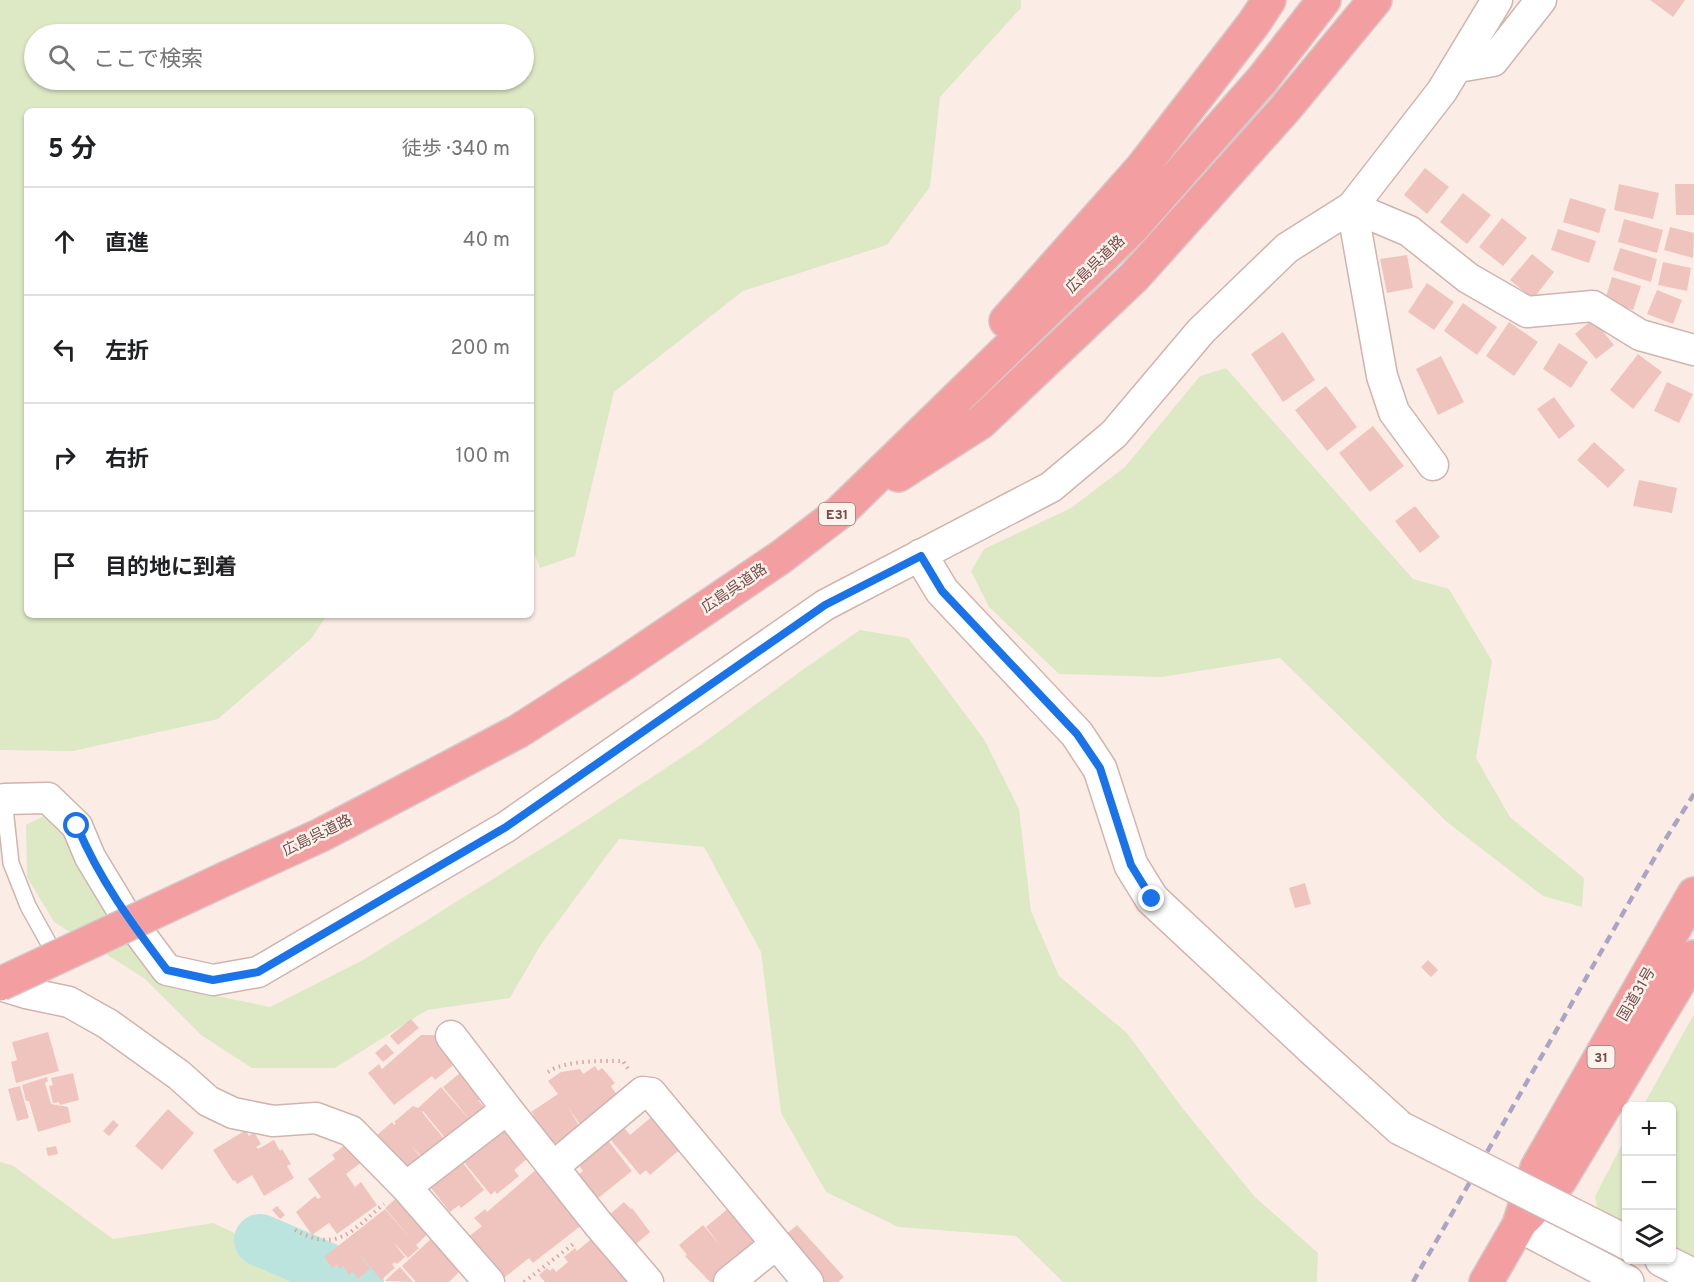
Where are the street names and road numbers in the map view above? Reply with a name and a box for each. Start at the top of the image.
street label: 広島呉道路 [1062,232,1130,298]
road number: E31 [819,503,855,525]
street label: 広島呉道路 [698,560,771,618]
street label: 広島呉道路 [280,811,356,861]
street label: 国道31号 [1614,964,1660,1025]
road number: 31 [1588,1046,1614,1068]

